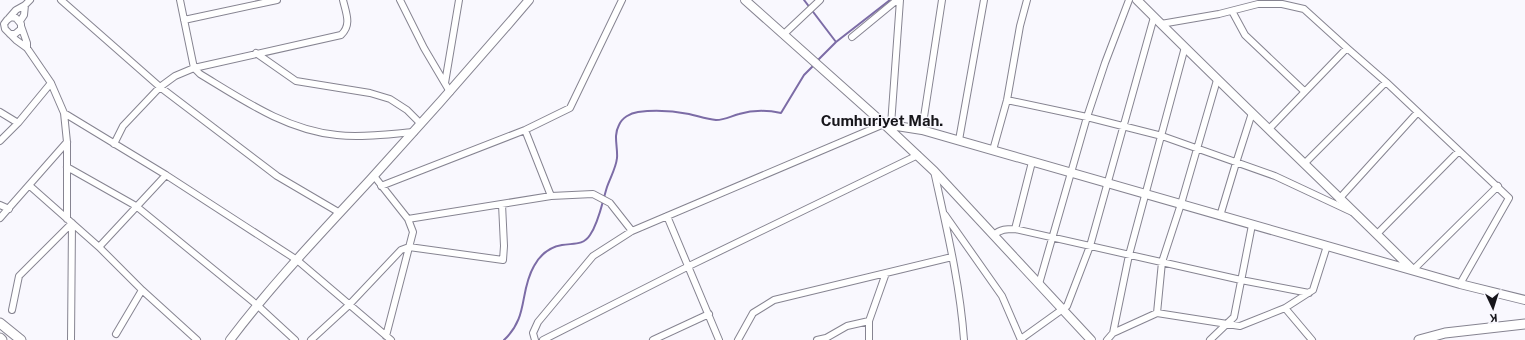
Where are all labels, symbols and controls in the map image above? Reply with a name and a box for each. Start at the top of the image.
district label: Cumhuriyet Mah. [821,112,943,129]
north arrow [1473,288,1513,328]
text: K [1489,312,1498,324]

